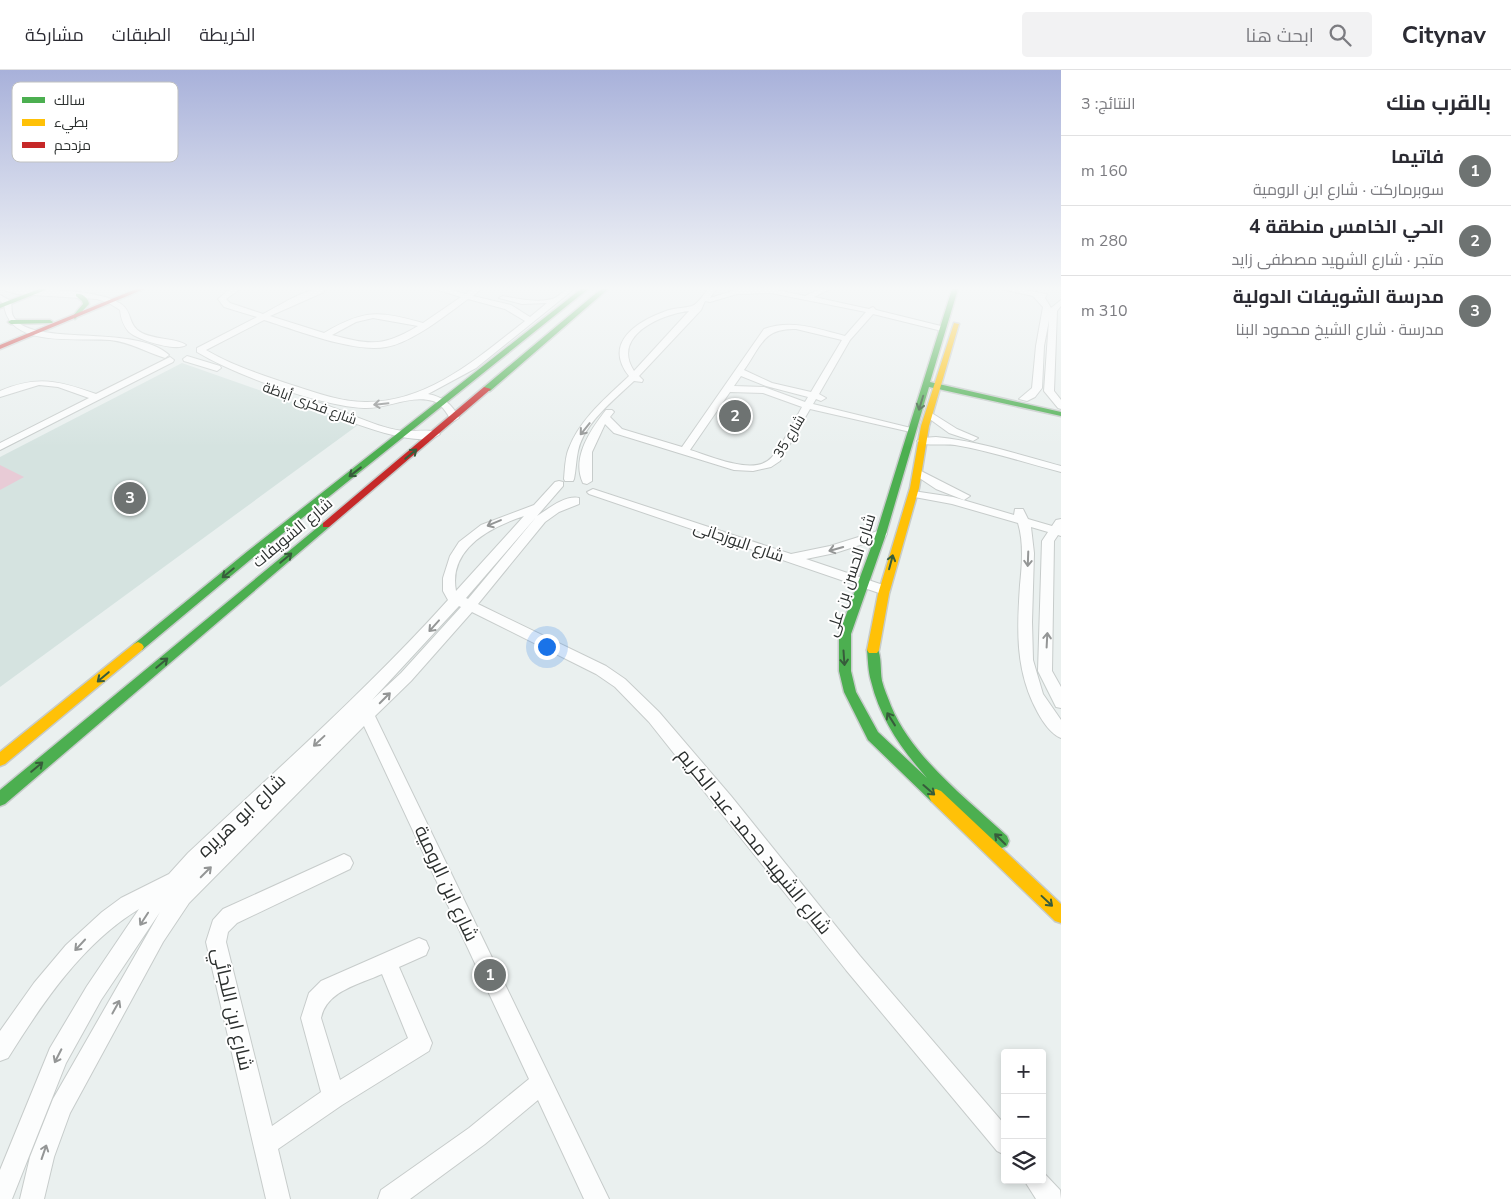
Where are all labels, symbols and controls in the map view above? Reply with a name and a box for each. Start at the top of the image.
search box [1022,12,1372,57]
text: Citynav [1402,19,1486,51]
icon: search [1326,21,1354,49]
text: مشاركة [25,23,84,47]
text: الطبقات [112,23,171,47]
text: الخريطة [199,23,256,47]
text: ابحث هنا [1245,23,1314,49]
legend [12,82,178,162]
text: بالقرب منك [1386,89,1491,117]
text: سالك [54,91,85,110]
text: النتائج: 3 [1081,93,1136,115]
text: بطيء [54,113,88,134]
text: مزدحم [54,136,91,155]
text: فاتيما [1391,144,1444,170]
text: 160 m [1081,160,1128,182]
text: 1 [1470,160,1480,182]
text: سوبرماركت · شارع ابن الرومية [1253,179,1444,201]
text: الحي الخامس منطقة 4 [1249,214,1444,240]
text: 280 m [1081,230,1128,252]
text: 2 [1470,230,1480,252]
text: متجر · شارع الشهيد مصطفى زايد [1231,249,1444,271]
text: مدرسة الشويفات الدولية [1233,284,1444,310]
text: 310 m [1081,300,1128,322]
text: 3 [1470,300,1480,322]
text: مدرسة · شارع الشيخ محمود البنا [1236,319,1444,341]
street label: شارع فكرى أباظة [260,378,360,429]
one-way arrow [915,394,925,410]
pin: 2 [719,397,751,435]
one-way arrow [373,399,389,409]
street label: شارع 35 [769,411,810,462]
one-way arrow [579,422,590,435]
one-way arrow [404,448,417,460]
one-way arrow [349,466,362,477]
pin: 3 [114,479,146,517]
street label: شارع الشويفات [248,493,338,573]
street label: شارع الحسن بن على [821,511,881,640]
street label: شارع البوزجانى [691,516,787,568]
one-way arrow [486,519,502,528]
one-way arrow [828,545,844,554]
one-way arrow [1023,550,1033,567]
one-way arrow [279,553,292,564]
one-way arrow [887,555,896,571]
one-way arrow [222,568,235,579]
one-way arrow [428,619,440,632]
one-way arrow [1042,632,1051,648]
your location [534,634,560,660]
one-way arrow [839,649,848,665]
one-way arrow [155,658,168,669]
one-way arrow [96,671,109,682]
one-way arrow [379,692,391,704]
one-way arrow [885,713,895,727]
one-way arrow [313,735,326,747]
street label: شارع الشهيد محمد عبد الكريم [671,743,838,940]
one-way arrow [31,762,44,773]
street label: شارع ابو هريره [192,768,291,863]
one-way arrow [922,784,935,796]
street label: شارع ابن الرومية [408,821,484,946]
one-way arrow [994,833,1006,845]
one-way arrow [200,866,212,879]
one-way arrow [1041,895,1053,907]
one-way arrow [139,911,149,925]
one-way arrow [74,939,86,951]
street label: شارع ابن اللجائي [204,945,259,1073]
pin: 1 [474,956,506,994]
one-way arrow [111,999,121,1014]
one-way arrow [53,1049,63,1064]
map controls [1001,1049,1046,1184]
button: + [1001,1049,1046,1094]
button: − [1001,1094,1046,1139]
button: layers [1001,1139,1046,1184]
one-way arrow [40,1145,49,1160]

